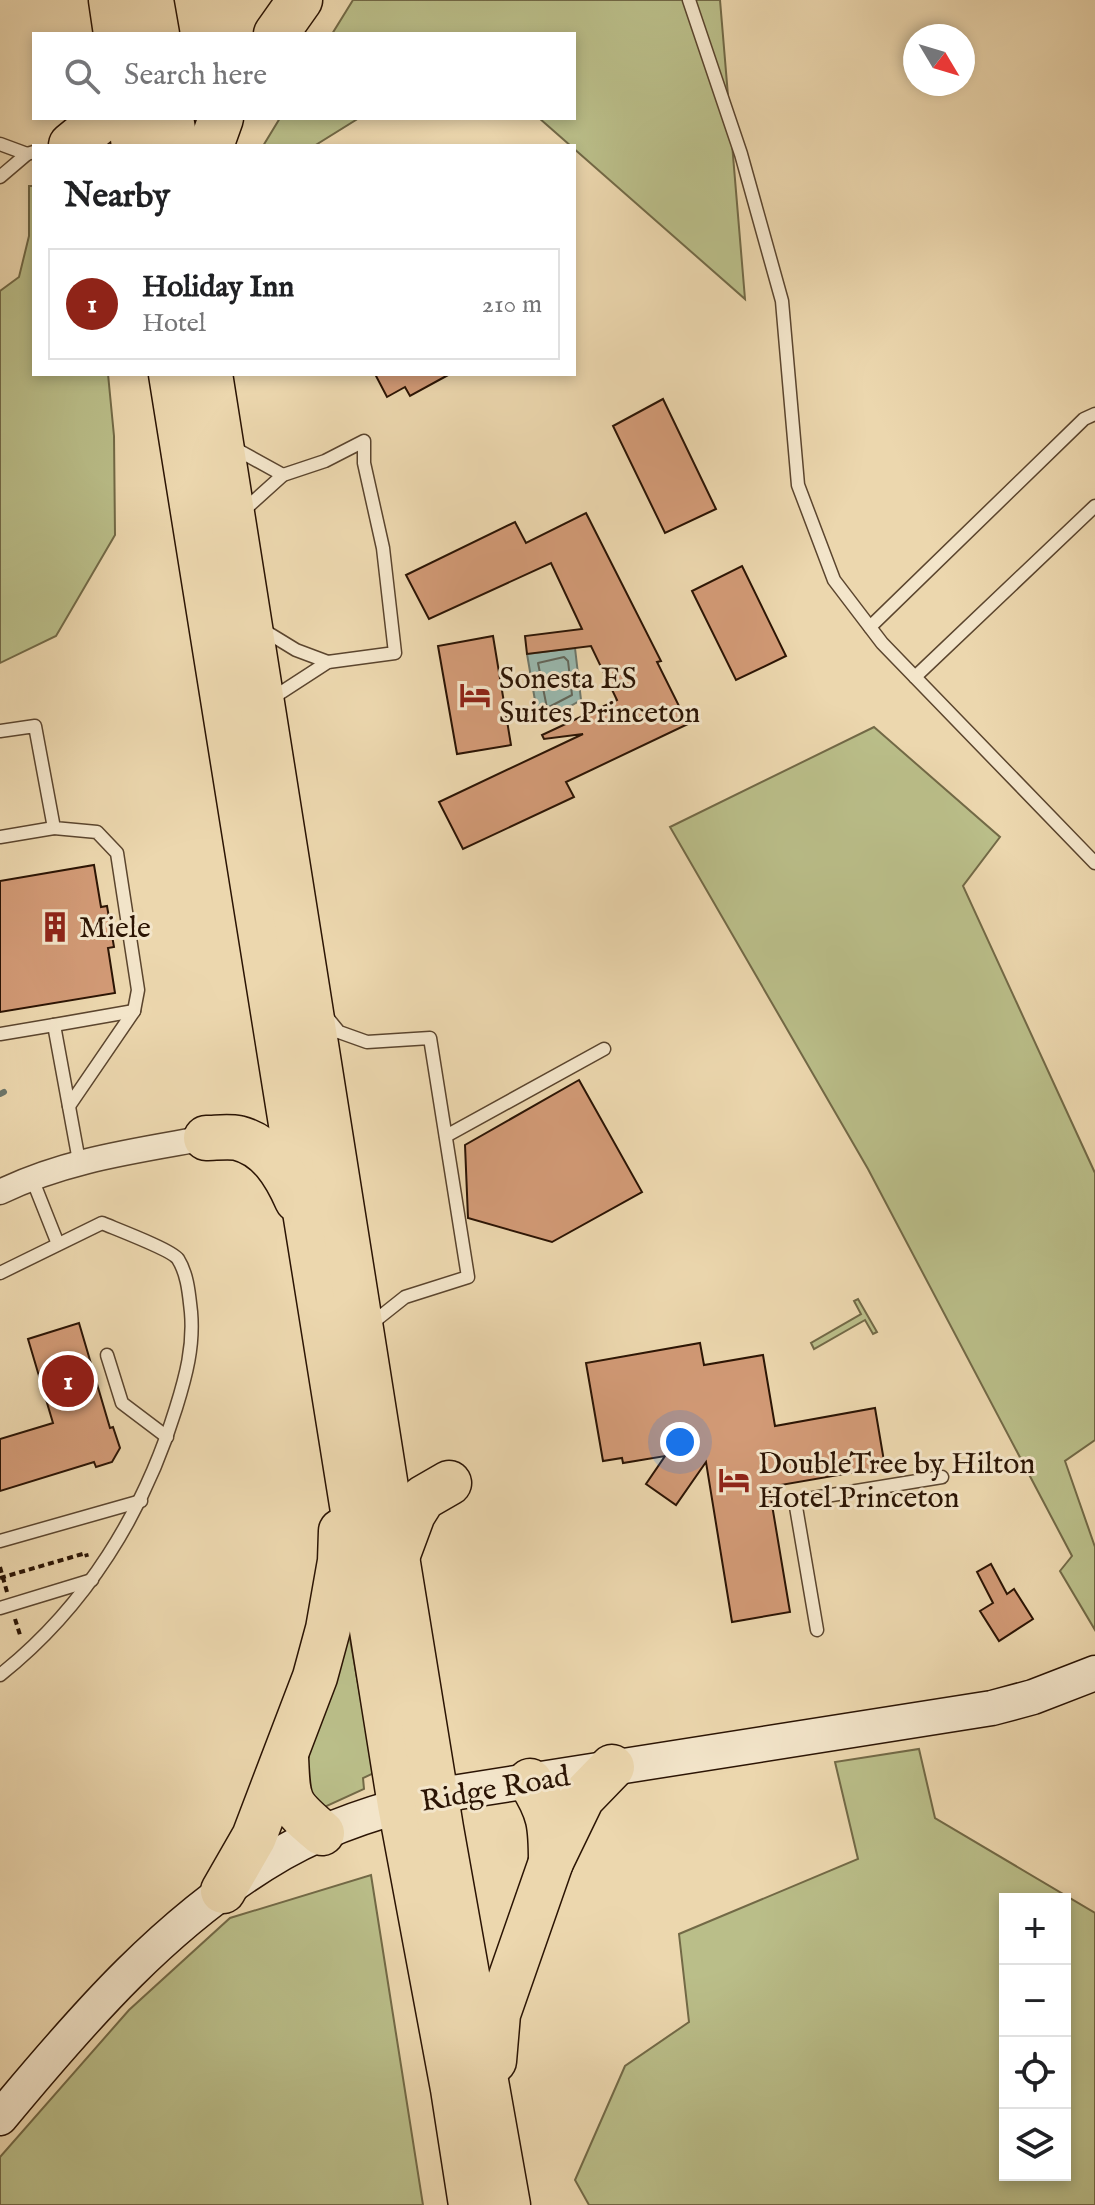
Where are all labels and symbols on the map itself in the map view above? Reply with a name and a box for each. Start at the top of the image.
north arrow [903,24,975,96]
place label: Sonesta ES Suites Princeton [499,661,700,733]
hotel icon: Sonesta ES Suites Princeton [458,678,492,712]
building icon: Miele [38,910,72,944]
place label: Miele [79,910,151,948]
pin: 1 [42,1351,94,1411]
your location [660,1422,700,1462]
place label: DoubleTree by Hilton Hotel Princeton [758,1446,1035,1518]
hotel icon: DoubleTree by Hilton Hotel Princeton [717,1463,751,1497]
street label: Ridge Road [418,1758,574,1822]

